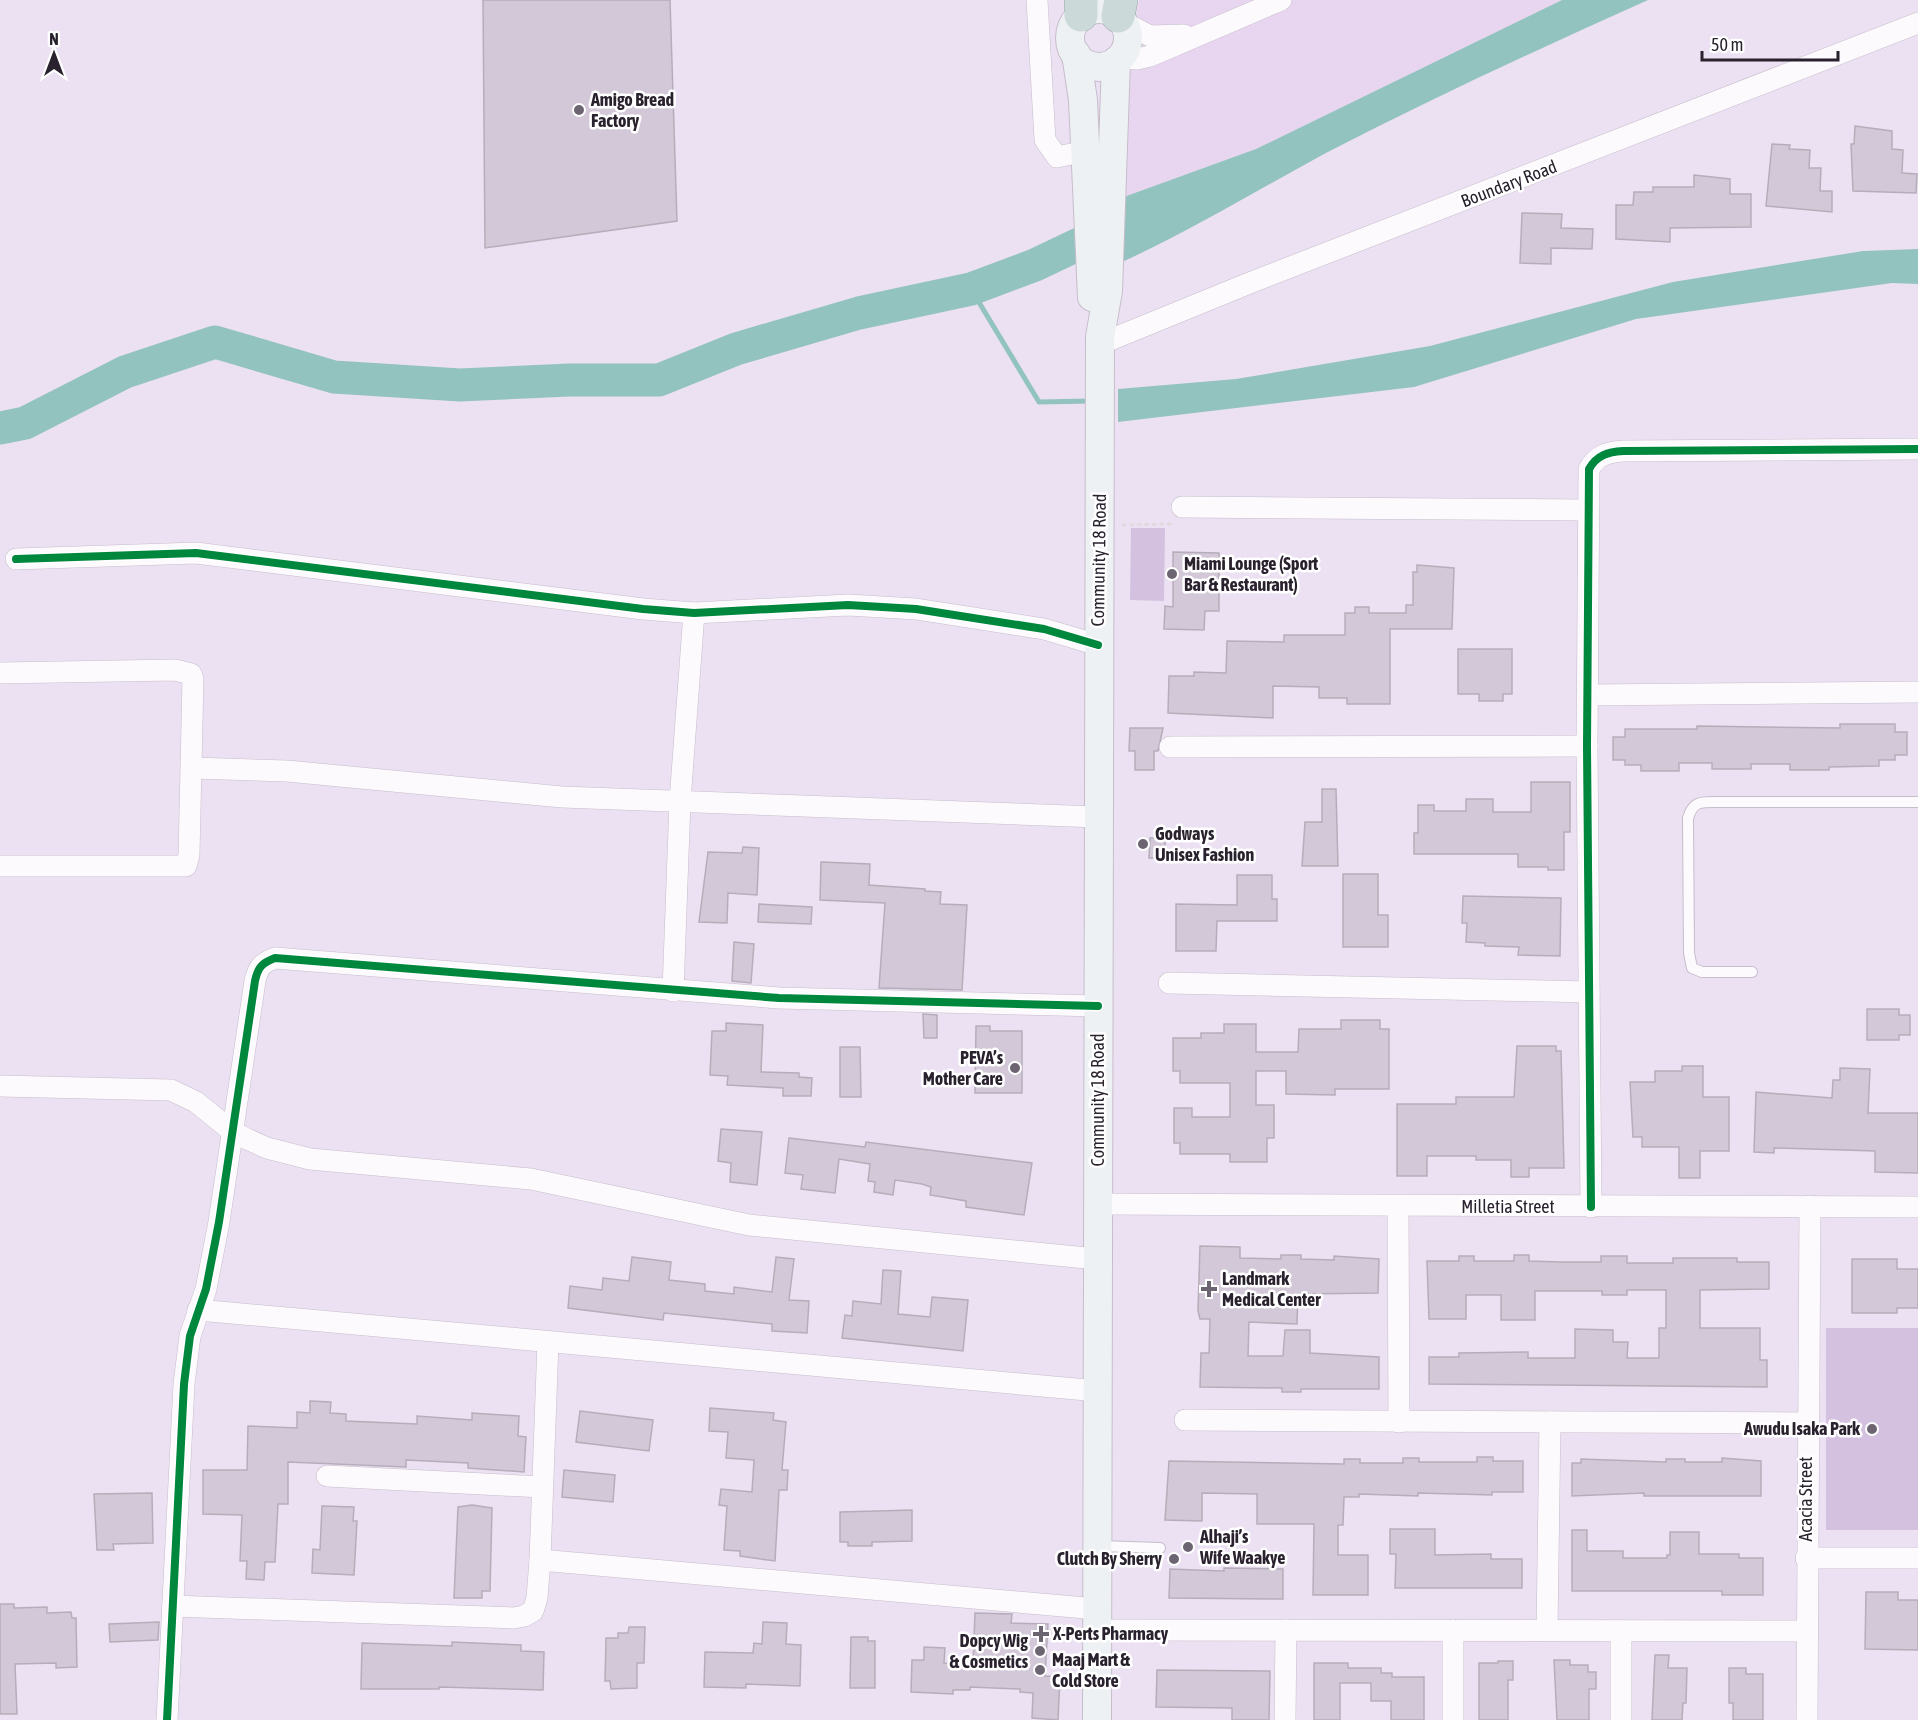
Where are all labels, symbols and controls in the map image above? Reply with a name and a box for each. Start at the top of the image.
north arrow [24,24,84,84]
scale bar [1702,24,1838,62]
text: N [49,30,59,48]
text: 50 m [1711,34,1743,55]
place label: Amigo Bread Factory [590,89,674,131]
marker: Amigo Bread Factory [572,103,586,117]
street label: Boundary Road [1458,156,1560,211]
street label: Community 18 Road [1087,493,1110,627]
place label: Miami Lounge (Sport Bar & Restaurant) [1184,553,1319,595]
marker: Miami Lounge (Sport Bar & Restaurant) [1165,567,1179,581]
place label: Godways Unisex Fashion [1155,823,1255,865]
marker: Godways Unisex Fashion [1136,837,1150,851]
street label: Community 18 Road [1087,1034,1108,1166]
place label: PEVA’s Mother Care [923,1047,1004,1089]
marker: PEVA’s Mother Care [1008,1061,1022,1075]
street label: Milletia Street [1461,1196,1555,1217]
place label: Landmark Medical Center [1222,1268,1321,1310]
marker: Landmark Medical Center [1200,1280,1218,1298]
place label: Awudu Isaka Park [1743,1418,1861,1439]
marker: Awudu Isaka Park [1865,1422,1879,1436]
street label: Acacia Street [1795,1457,1816,1541]
place label: Alhaji’s Wife Waakye [1199,1526,1285,1568]
marker: Alhaji’s Wife Waakye [1181,1540,1195,1554]
place label: Clutch By Sherry [1057,1548,1163,1569]
marker: Clutch By Sherry [1167,1552,1181,1566]
place label: X-Perts Pharmacy [1052,1623,1169,1644]
marker: X-Perts Pharmacy [1034,1627,1048,1641]
place label: Dopcy Wig & Cosmetics [950,1630,1029,1672]
marker: Dopcy Wig & Cosmetics [1033,1644,1047,1658]
place label: Maaj Mart & Cold Store [1052,1649,1131,1691]
marker: Maaj Mart & Cold Store [1033,1663,1047,1677]

